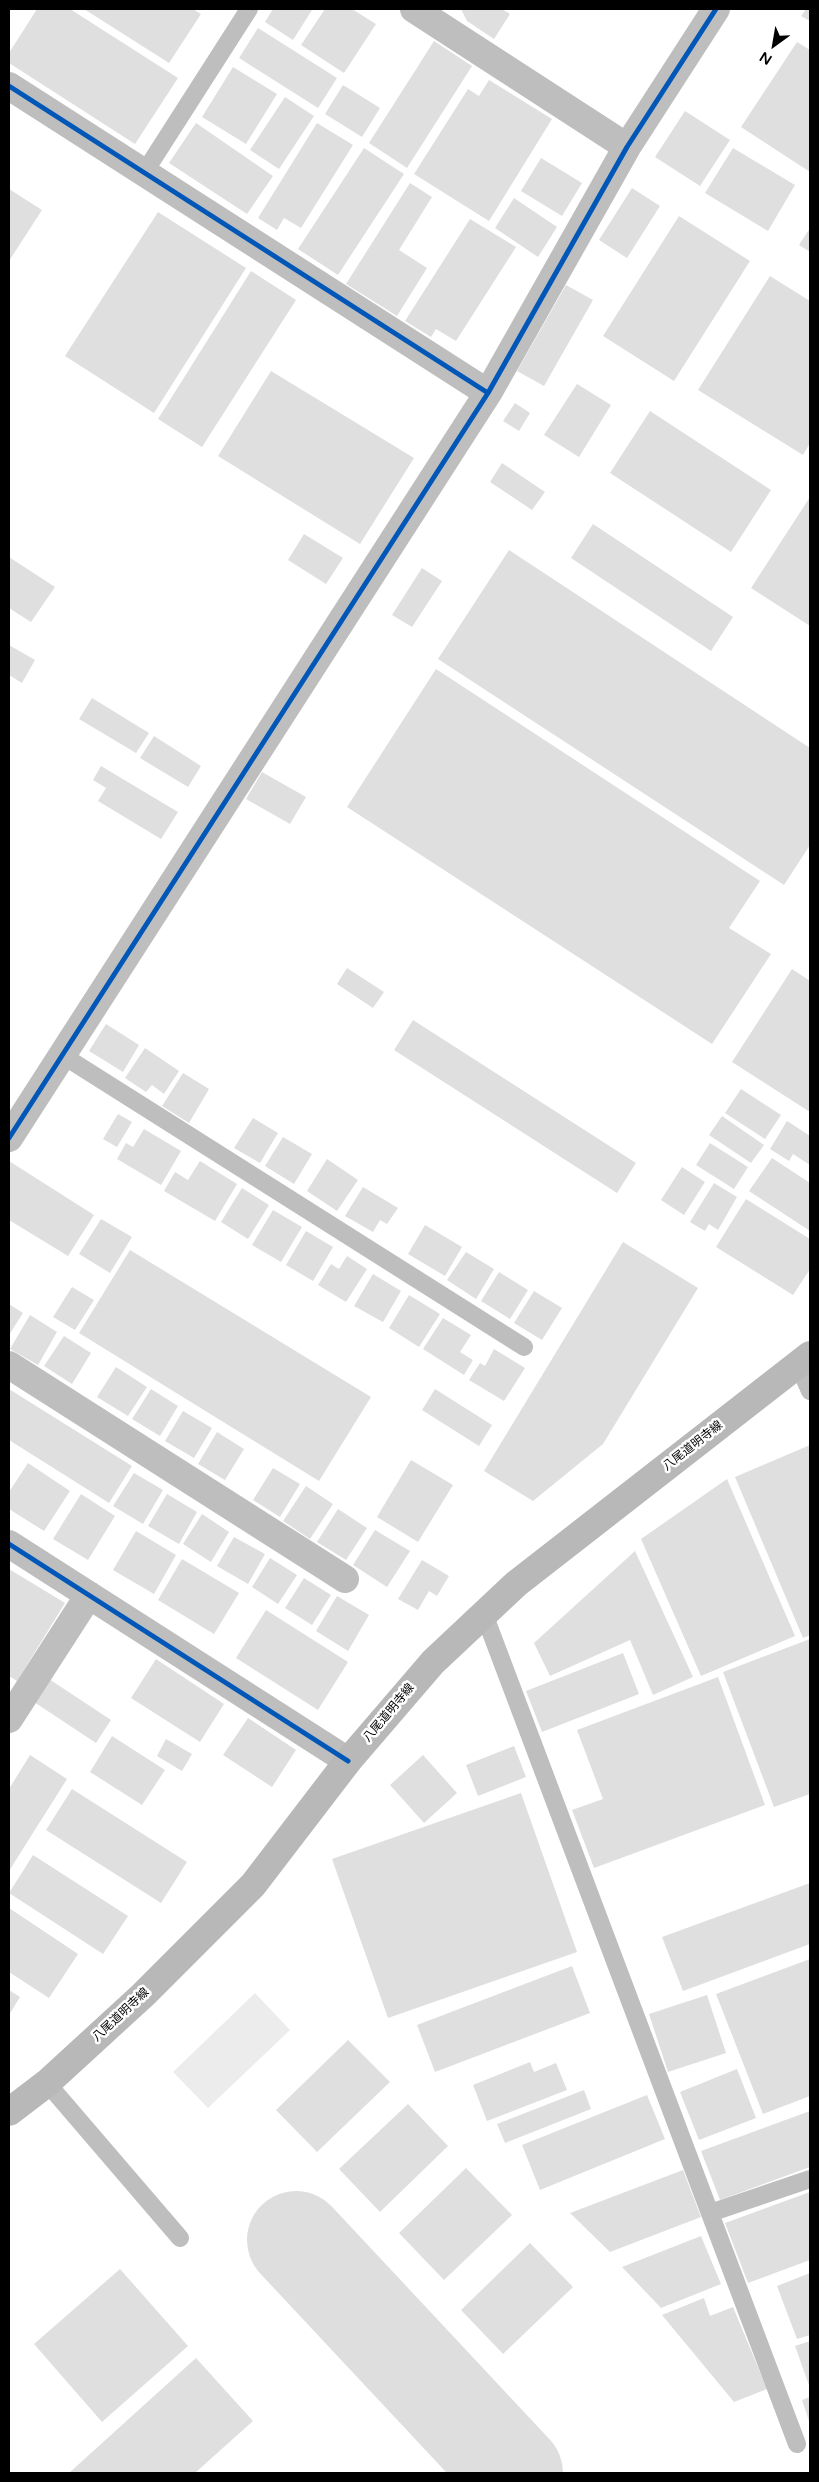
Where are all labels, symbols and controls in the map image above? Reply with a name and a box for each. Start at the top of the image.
north arrow [749,20,799,70]
text: N [757,48,775,68]
street label: 八尾道明寺線 [660,1418,726,1474]
street label: 八尾道明寺線 [360,1681,418,1745]
street label: 八尾道明寺線 [90,1985,152,2045]

